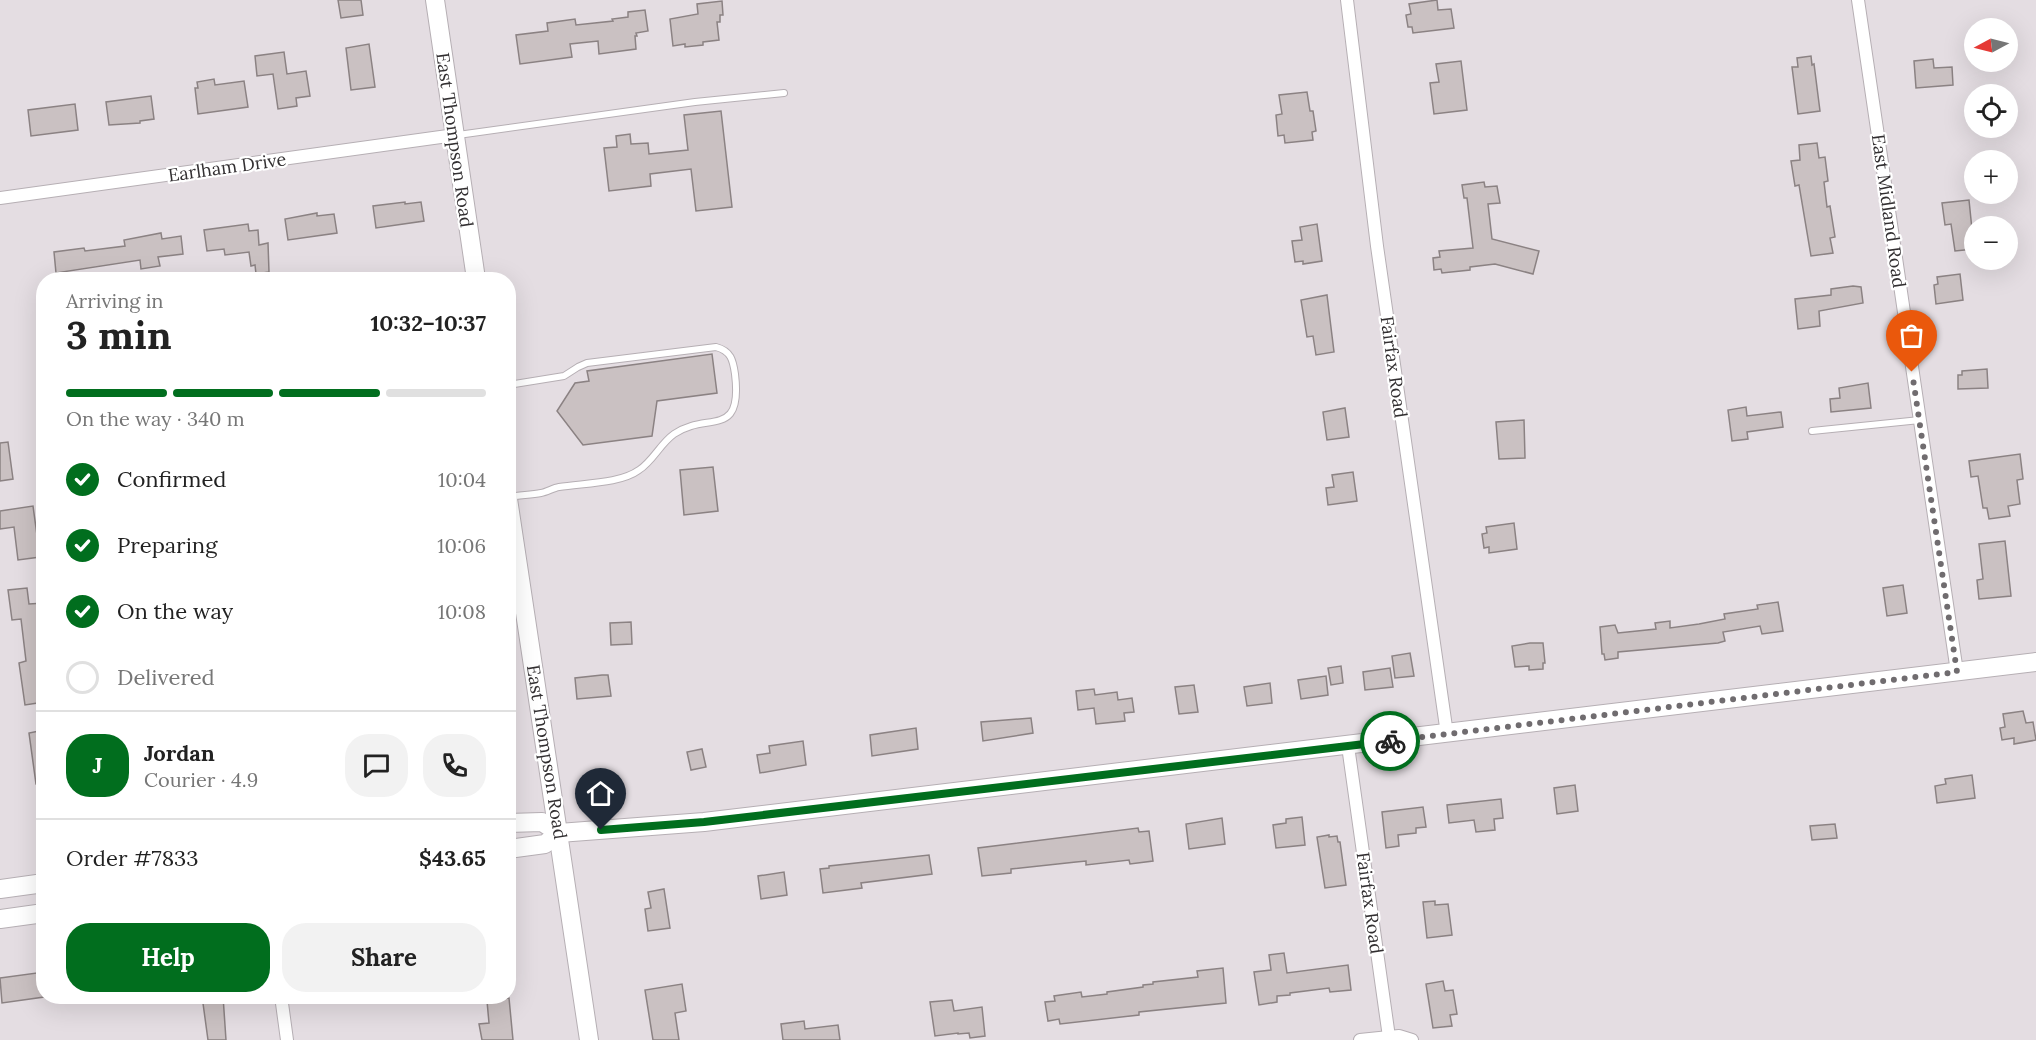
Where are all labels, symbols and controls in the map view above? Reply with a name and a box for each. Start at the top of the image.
north arrow [1964,18,2018,72]
map controls [1964,18,2018,270]
street label: East Thompson Road [431,51,479,229]
button: locate [1964,84,2018,138]
street label: East Midland Road [1867,133,1911,290]
street label: Earlham Drive [166,147,288,187]
button: + [1964,150,2018,204]
button: − [1964,216,2018,270]
text: Arriving in [66,288,163,313]
text: 10:32–10:37 [370,309,486,337]
text: 3 min [66,310,172,360]
pin [1886,310,1937,372]
street label: Fairfax Road [1375,315,1413,420]
icon: bag [1895,319,1928,352]
text: On the way · 340 m [66,406,245,431]
icon: check [66,463,99,496]
text: Confirmed [117,465,226,493]
text: 10:04 [438,467,486,492]
icon: check [66,529,99,562]
text: Preparing [117,531,217,559]
text: 10:06 [437,533,486,558]
icon: check [66,595,99,628]
text: On the way [117,597,233,625]
text: 10:08 [438,599,486,624]
text: Delivered [117,663,215,691]
street label: East Thompson Road [522,663,572,841]
courier [1360,711,1420,771]
icon: bike [1374,725,1407,758]
button: chat [345,734,408,797]
button: phone [423,734,486,797]
text: Jordan [144,739,215,767]
text: J [93,751,102,779]
text: Courier · 4.9 [144,767,258,792]
pin [575,768,626,830]
icon: home [584,777,617,810]
text: Order #7833 [66,844,199,872]
text: $43.65 [419,844,486,872]
street label: Fairfax Road [1351,851,1389,956]
button: Help [66,923,270,992]
button: Share [282,923,486,992]

